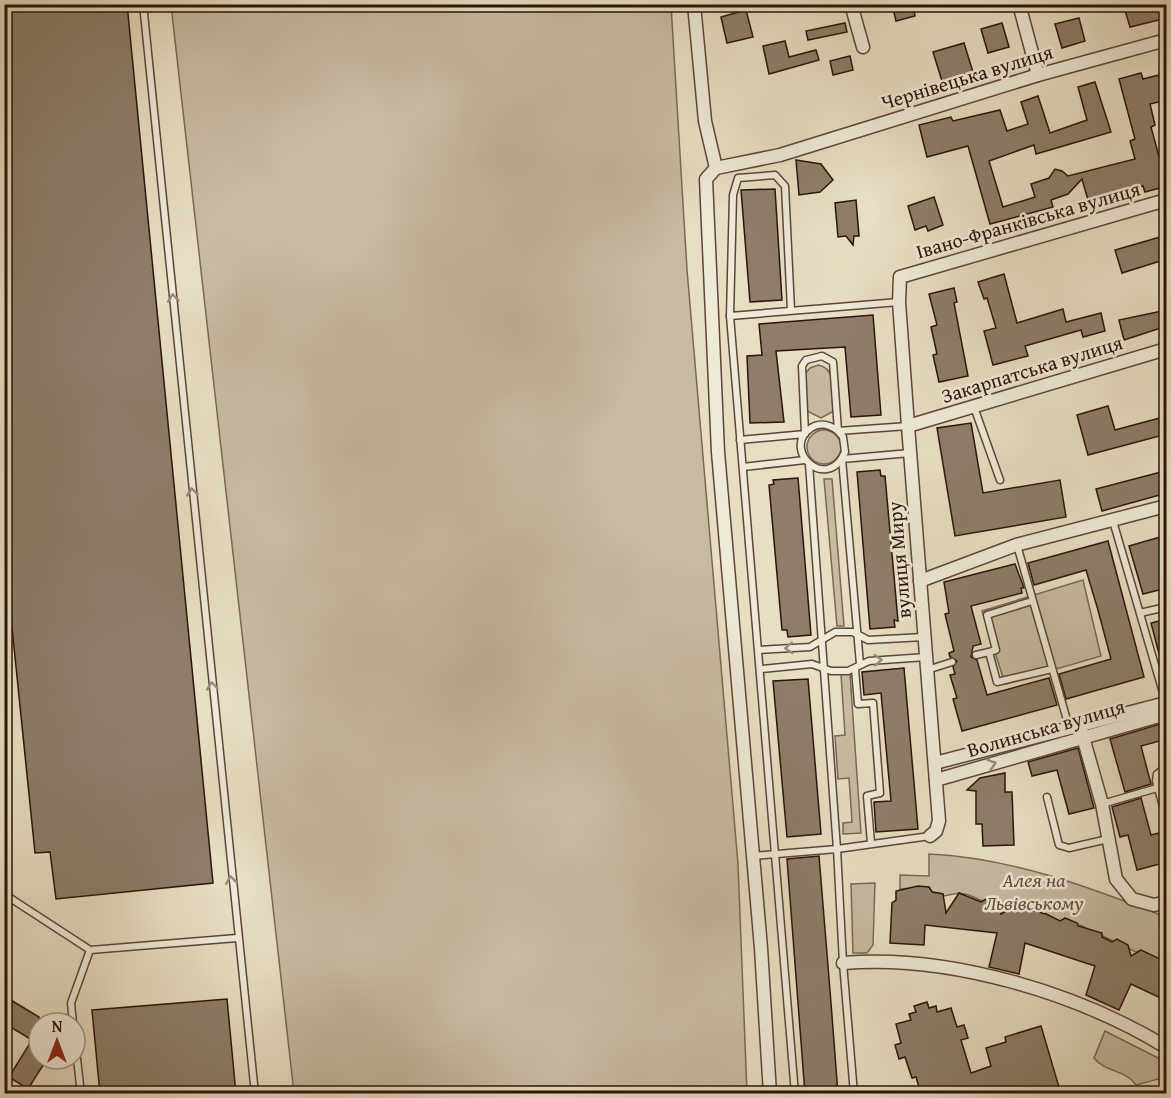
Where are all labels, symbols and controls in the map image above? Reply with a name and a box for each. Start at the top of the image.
street label: Чернівецька вулиця [877,37,1056,116]
street label: Івано-Франківська вулиця [912,174,1143,265]
one-way arrow [167,293,180,302]
street label: Закарпатська вулиця [938,327,1126,410]
one-way arrow [186,487,199,496]
street label: вулиця Миру [879,500,918,620]
one-way arrow [784,641,793,654]
one-way arrow [874,654,883,667]
one-way arrow [206,681,219,690]
street label: Волинська вулиця [963,691,1128,764]
one-way arrow [986,759,997,771]
park label: Алея на Львівському [984,865,1084,917]
one-way arrow [225,875,238,884]
north arrow [27,1011,87,1071]
text: N [52,1014,63,1038]

